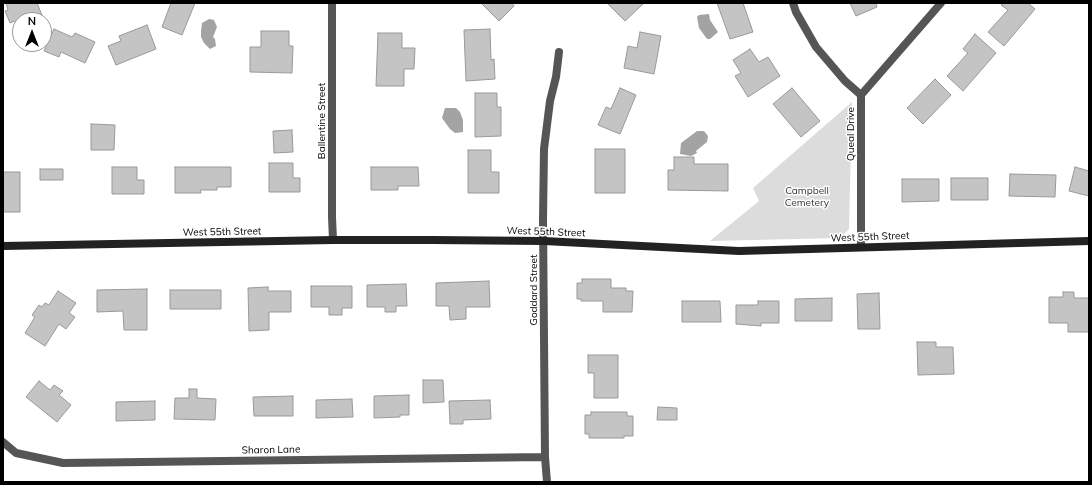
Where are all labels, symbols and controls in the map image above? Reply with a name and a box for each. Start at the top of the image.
north arrow [12,12,52,52]
text: N [28,14,36,28]
street label: Ballentine Street [316,83,328,159]
street label: Queal Drive [845,107,857,161]
park label: Campbell Cemetery [785,185,829,208]
street label: West 55th Street [183,225,261,239]
street label: West 55th Street [507,225,585,239]
street label: West 55th Street [831,230,909,244]
street label: Goddard Street [528,255,540,325]
street label: Sharon Lane [242,443,300,457]

